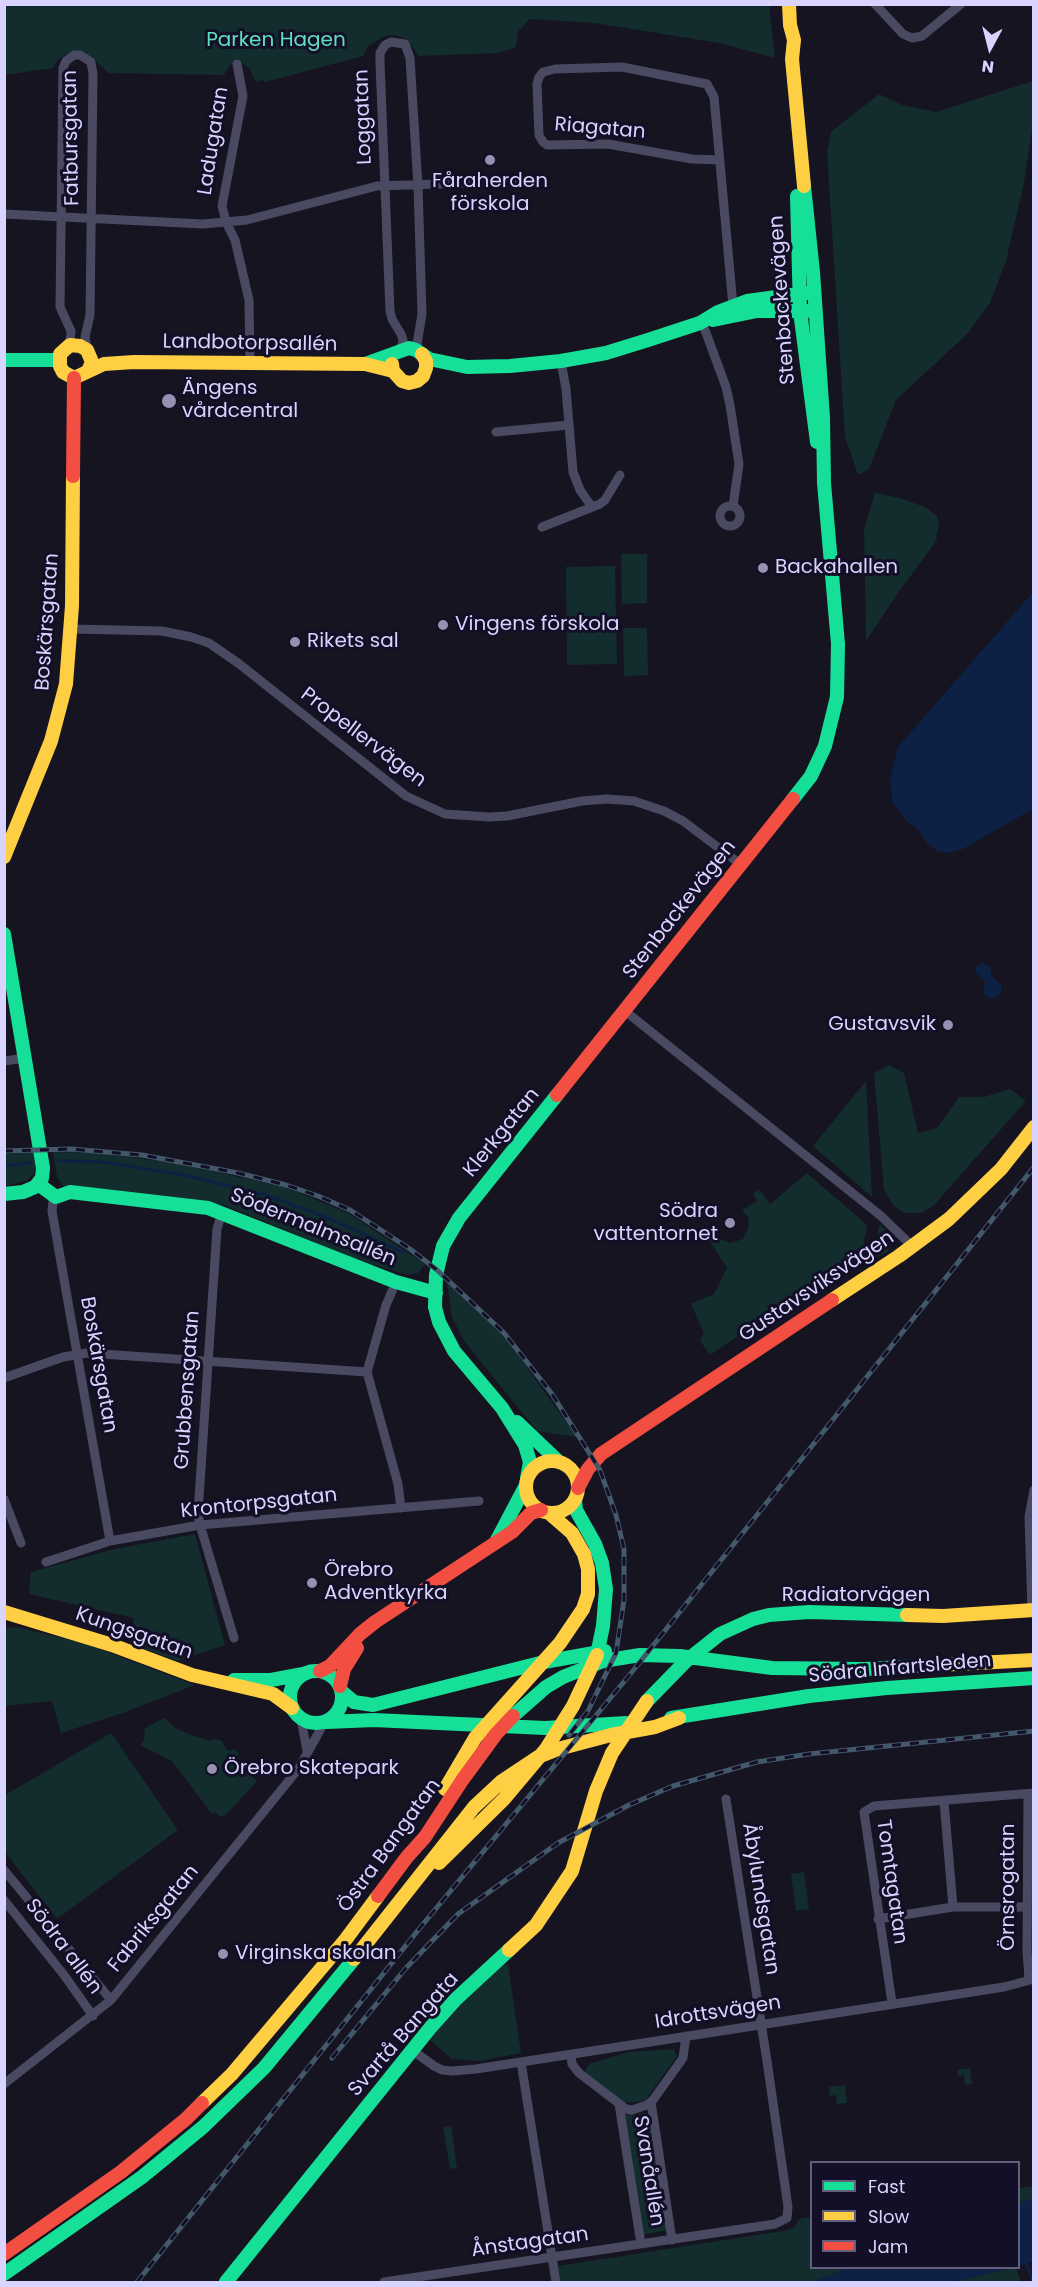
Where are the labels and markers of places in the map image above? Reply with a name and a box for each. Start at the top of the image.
marker: Fåraherden förskola [483,153,497,167]
place label: Fåraherden förskola [432,170,548,217]
place label: Ängens vårdcentral [182,377,298,424]
marker: Ängens vårdcentral [160,392,178,410]
place label: Backahallen [775,556,898,580]
marker: Backahallen [756,561,770,575]
place label: Vingens förskola [455,613,620,637]
marker: Vingens förskola [436,618,450,632]
place label: Rikets sal [307,630,399,654]
marker: Rikets sal [288,635,302,649]
place label: Gustavsvik [828,1013,936,1037]
marker: Gustavsvik [941,1018,955,1032]
place label: Södra vattentornet [593,1200,718,1247]
marker: Södra vattentornet [723,1216,737,1230]
place label: Örebro Adventkyrka [324,1559,448,1606]
marker: Örebro Adventkyrka [305,1576,319,1590]
place label: Örebro Skatepark [224,1757,399,1781]
marker: Örebro Skatepark [205,1762,219,1776]
place label: Virginska skolan [235,1942,397,1966]
marker: Virginska skolan [216,1947,230,1961]

